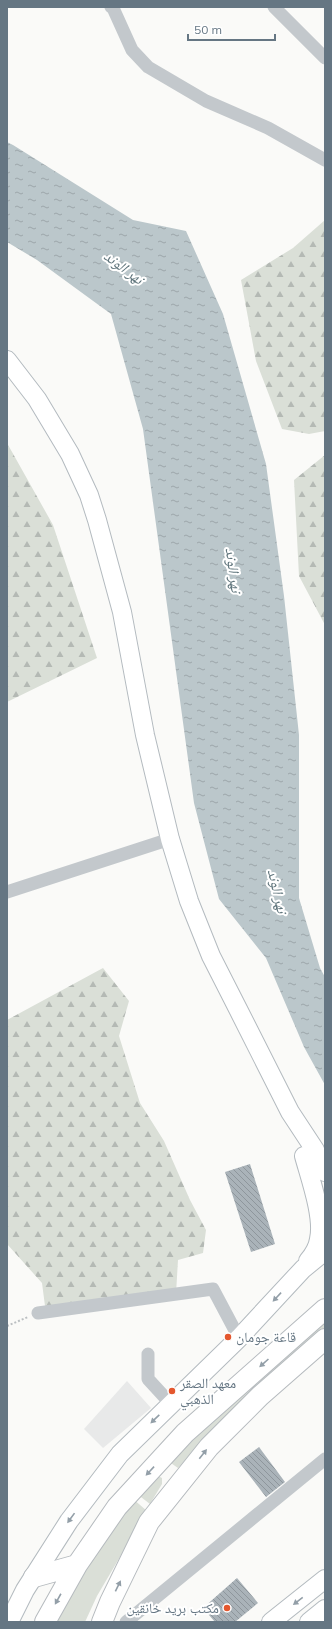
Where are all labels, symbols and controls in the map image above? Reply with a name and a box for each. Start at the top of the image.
scale bar [188,16,275,42]
text: 50 m [194,22,222,37]
water label: نهر الوند [100,246,150,290]
water label: نهر الوند [221,546,247,596]
water label: نهر الوند [264,867,293,918]
one-way arrow [272,1292,281,1302]
place label: قاعة جومان [236,1328,296,1346]
marker: قاعة جومان [223,1332,233,1342]
one-way arrow [259,1358,270,1367]
place label: معهد الصقر الذهبي [179,1374,236,1411]
marker: معهد الصقر الذهبي [167,1386,177,1396]
one-way arrow [150,1415,160,1424]
one-way arrow [199,1449,207,1460]
one-way arrow [145,1466,155,1476]
one-way arrow [67,1513,75,1523]
one-way arrow [115,1581,121,1592]
one-way arrow [54,1593,61,1605]
one-way arrow [292,1596,303,1605]
place label: مكتب بريد خانقين [127,1599,219,1617]
marker: مكتب بريد خانقين [222,1603,232,1613]

